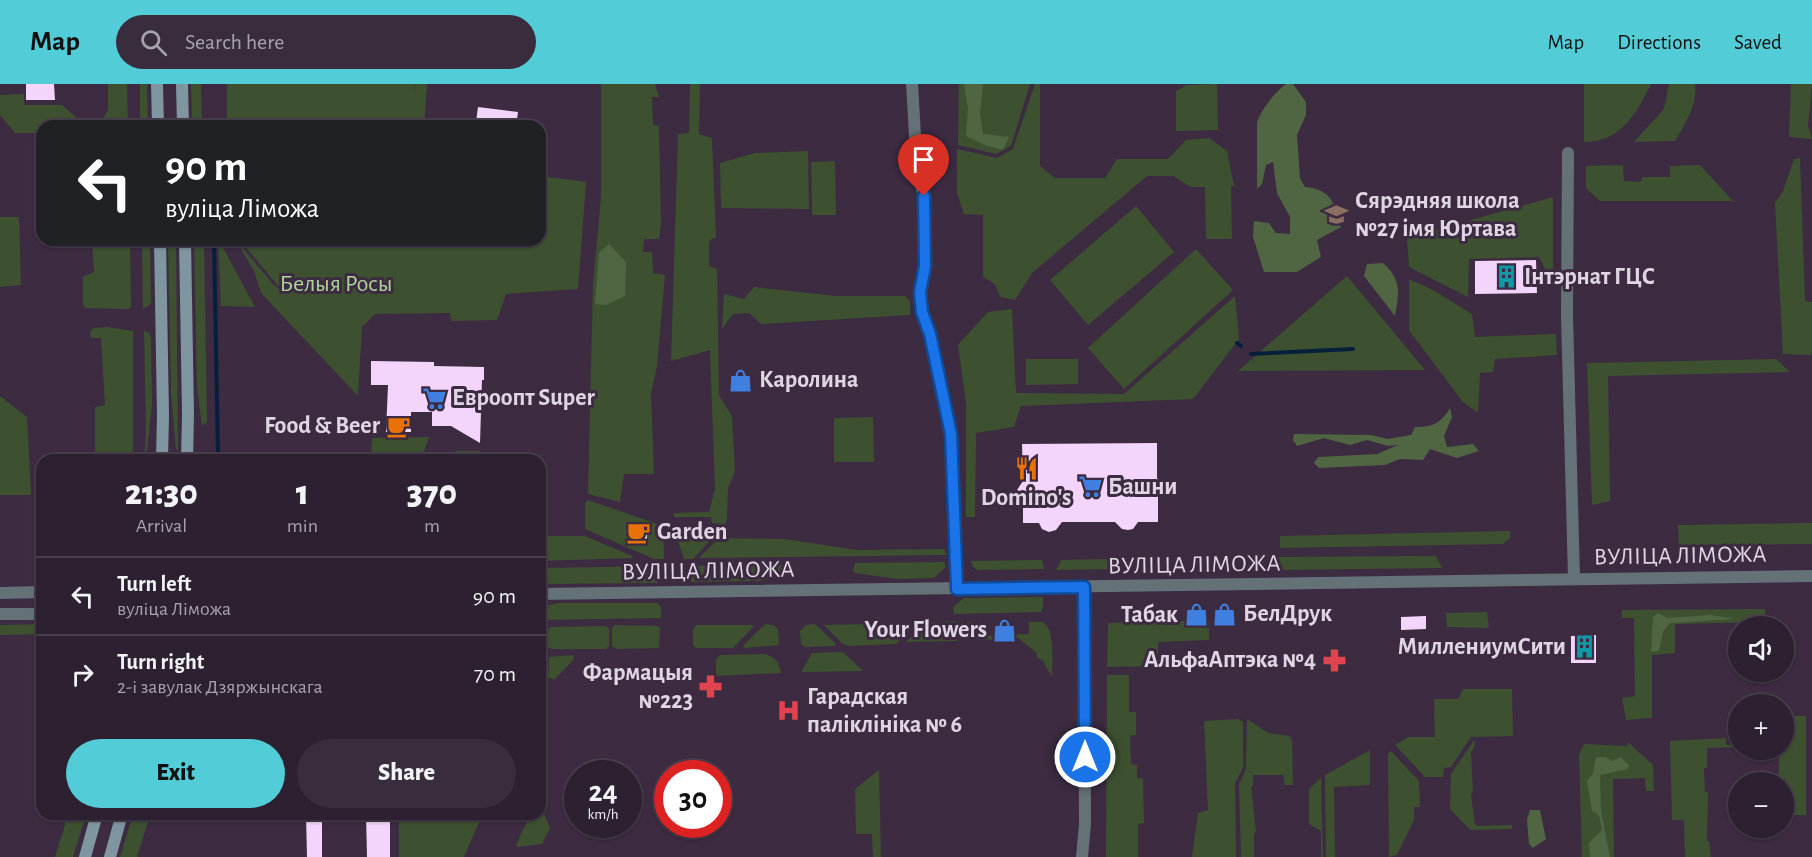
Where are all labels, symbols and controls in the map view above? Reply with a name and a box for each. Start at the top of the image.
search box [116,15,536,69]
icon: search [137,26,170,59]
text: Map [30,28,80,56]
text: Search here [185,31,284,53]
text: Map [1548,32,1584,53]
text: Directions [1617,32,1701,53]
text: Saved [1734,32,1782,53]
pin [898,134,949,196]
icon: arrive [907,143,940,176]
icon: left [66,144,144,222]
text: 90 m [165,146,247,188]
place label: Сярэдняя школа №27 імя Юртава [1355,189,1520,241]
text: вуліца Ліможа [165,195,319,222]
school or university icon: Сярэдняя школа №27 імя Юртава [1324,202,1350,228]
building icon: Інтэрнат ГЦС [1493,264,1519,290]
place label: Інтэрнат ГЦС [1524,265,1655,289]
park label: Белыя Росы [279,272,393,296]
shop icon: Каролина [728,367,754,393]
place label: Каролина [759,368,858,392]
supermarket icon: Евроопт Super [421,385,447,411]
place label: Евроопт Super [452,386,595,410]
cafe icon: Food & Beer [385,413,411,439]
place label: Food & Beer [264,414,381,438]
restaurant icon: Domino's [1013,455,1039,481]
supermarket icon: Башни [1077,474,1103,500]
text: 21:30 [125,475,198,511]
text: 1 [296,475,309,511]
text: 370 [407,475,457,511]
place label: Башни [1108,475,1177,499]
place label: Domino's [981,486,1071,510]
text: Arrival [136,516,187,536]
text: min [287,516,318,536]
text: m [424,516,440,536]
cafe icon: Garden [626,519,652,545]
place label: Garden [657,520,728,544]
street label: ВУЛІЦА ЛІМОЖА [1593,542,1767,570]
street label: ВУЛІЦА ЛІМОЖА [1107,551,1281,579]
street label: ВУЛІЦА ЛІМОЖА [621,557,795,585]
text: Turn left [117,573,191,595]
icon: left [66,580,99,613]
text: 90 m [473,585,516,607]
text: вуліца Ліможа [117,599,231,619]
shop icon: БелДрук [1212,601,1238,627]
shop icon: Табак [1183,602,1209,628]
place label: БелДрук [1243,602,1332,626]
place label: Табак [1121,603,1178,627]
map controls [1728,616,1794,838]
button: sound [1728,616,1794,682]
shop icon: Your Flowers [992,617,1018,643]
place label: Your Flowers [865,618,987,642]
building icon: МиллениумСити [1571,634,1597,660]
place label: МиллениумСити [1398,635,1566,659]
pharmacy icon: АльфаАптэка №4 [1321,647,1347,673]
place label: АльфаАптэка №4 [1144,648,1316,672]
text: Turn right [117,651,204,673]
icon: right [66,658,99,691]
place label: Фармацыя №223 [583,661,693,713]
text: 70 m [474,663,516,685]
pharmacy icon: Фармацыя №223 [698,674,724,700]
text: 2-і завулак Дзяржынскага [117,677,323,697]
place label: Гарадская паліклініка № 6 [807,685,962,737]
button: + [1728,694,1794,760]
hospital icon: Гарадская паліклініка № 6 [776,698,802,724]
position arrow [1053,725,1117,789]
button: Exit [66,739,285,808]
button: Share [297,739,516,808]
speed limit sign: 30 [654,760,732,838]
button: − [1728,772,1794,838]
text: 24 [588,777,618,807]
text: km/h [588,807,618,822]

